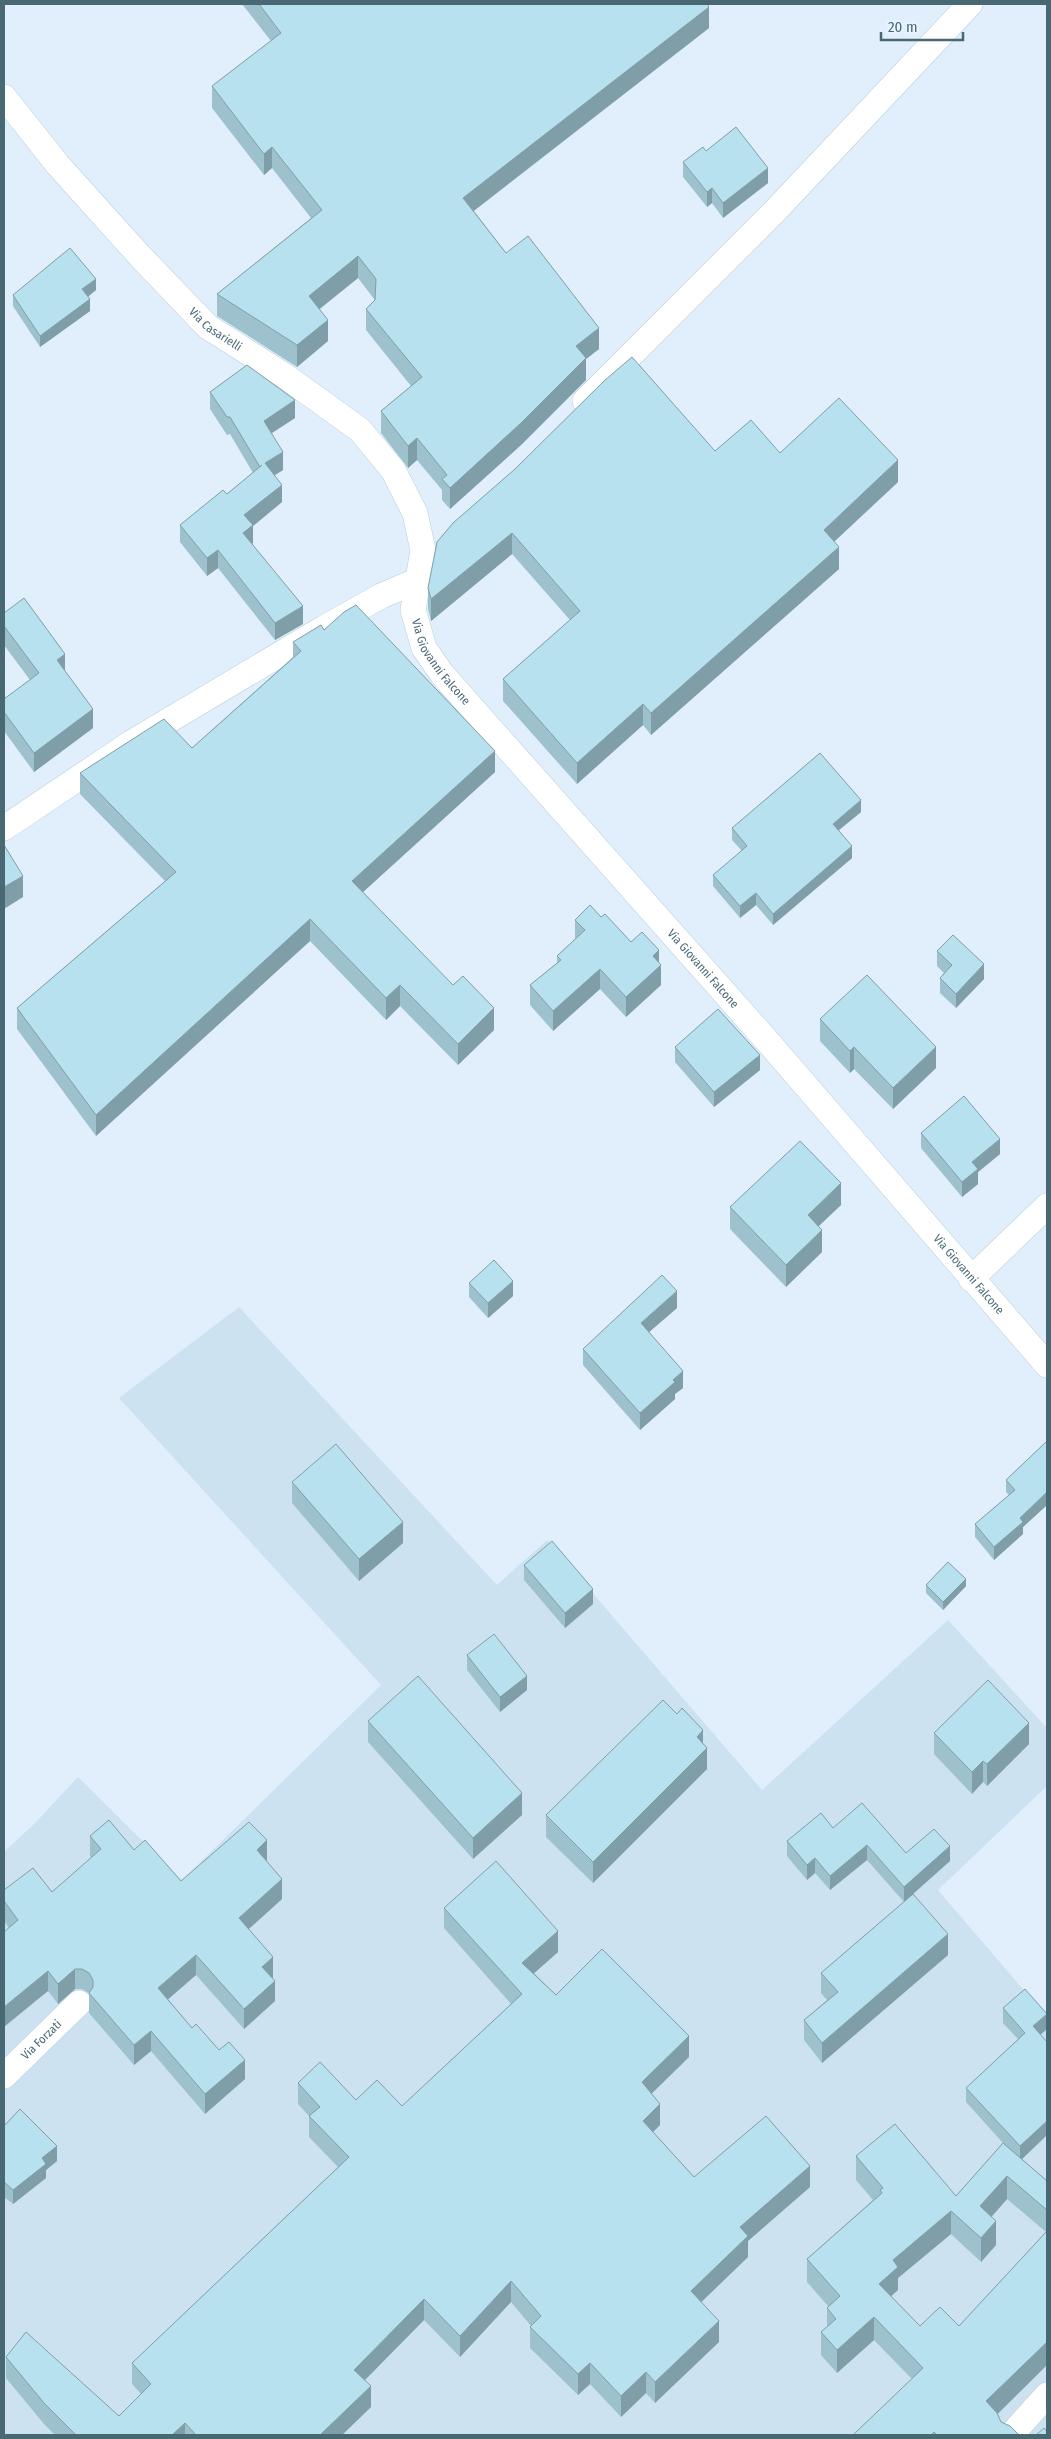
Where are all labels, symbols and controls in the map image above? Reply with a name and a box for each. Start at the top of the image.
scale bar [881,10,964,42]
text: 20 m [888,18,918,36]
street label: Via Casarielli [186,305,245,354]
street label: Via Giovanni Falcone [409,617,473,708]
street label: Via Giovanni Falcone [664,926,742,1011]
street label: Via Giovanni Falcone [931,1232,1007,1317]
street label: Via Forzati [18,2017,64,2062]

